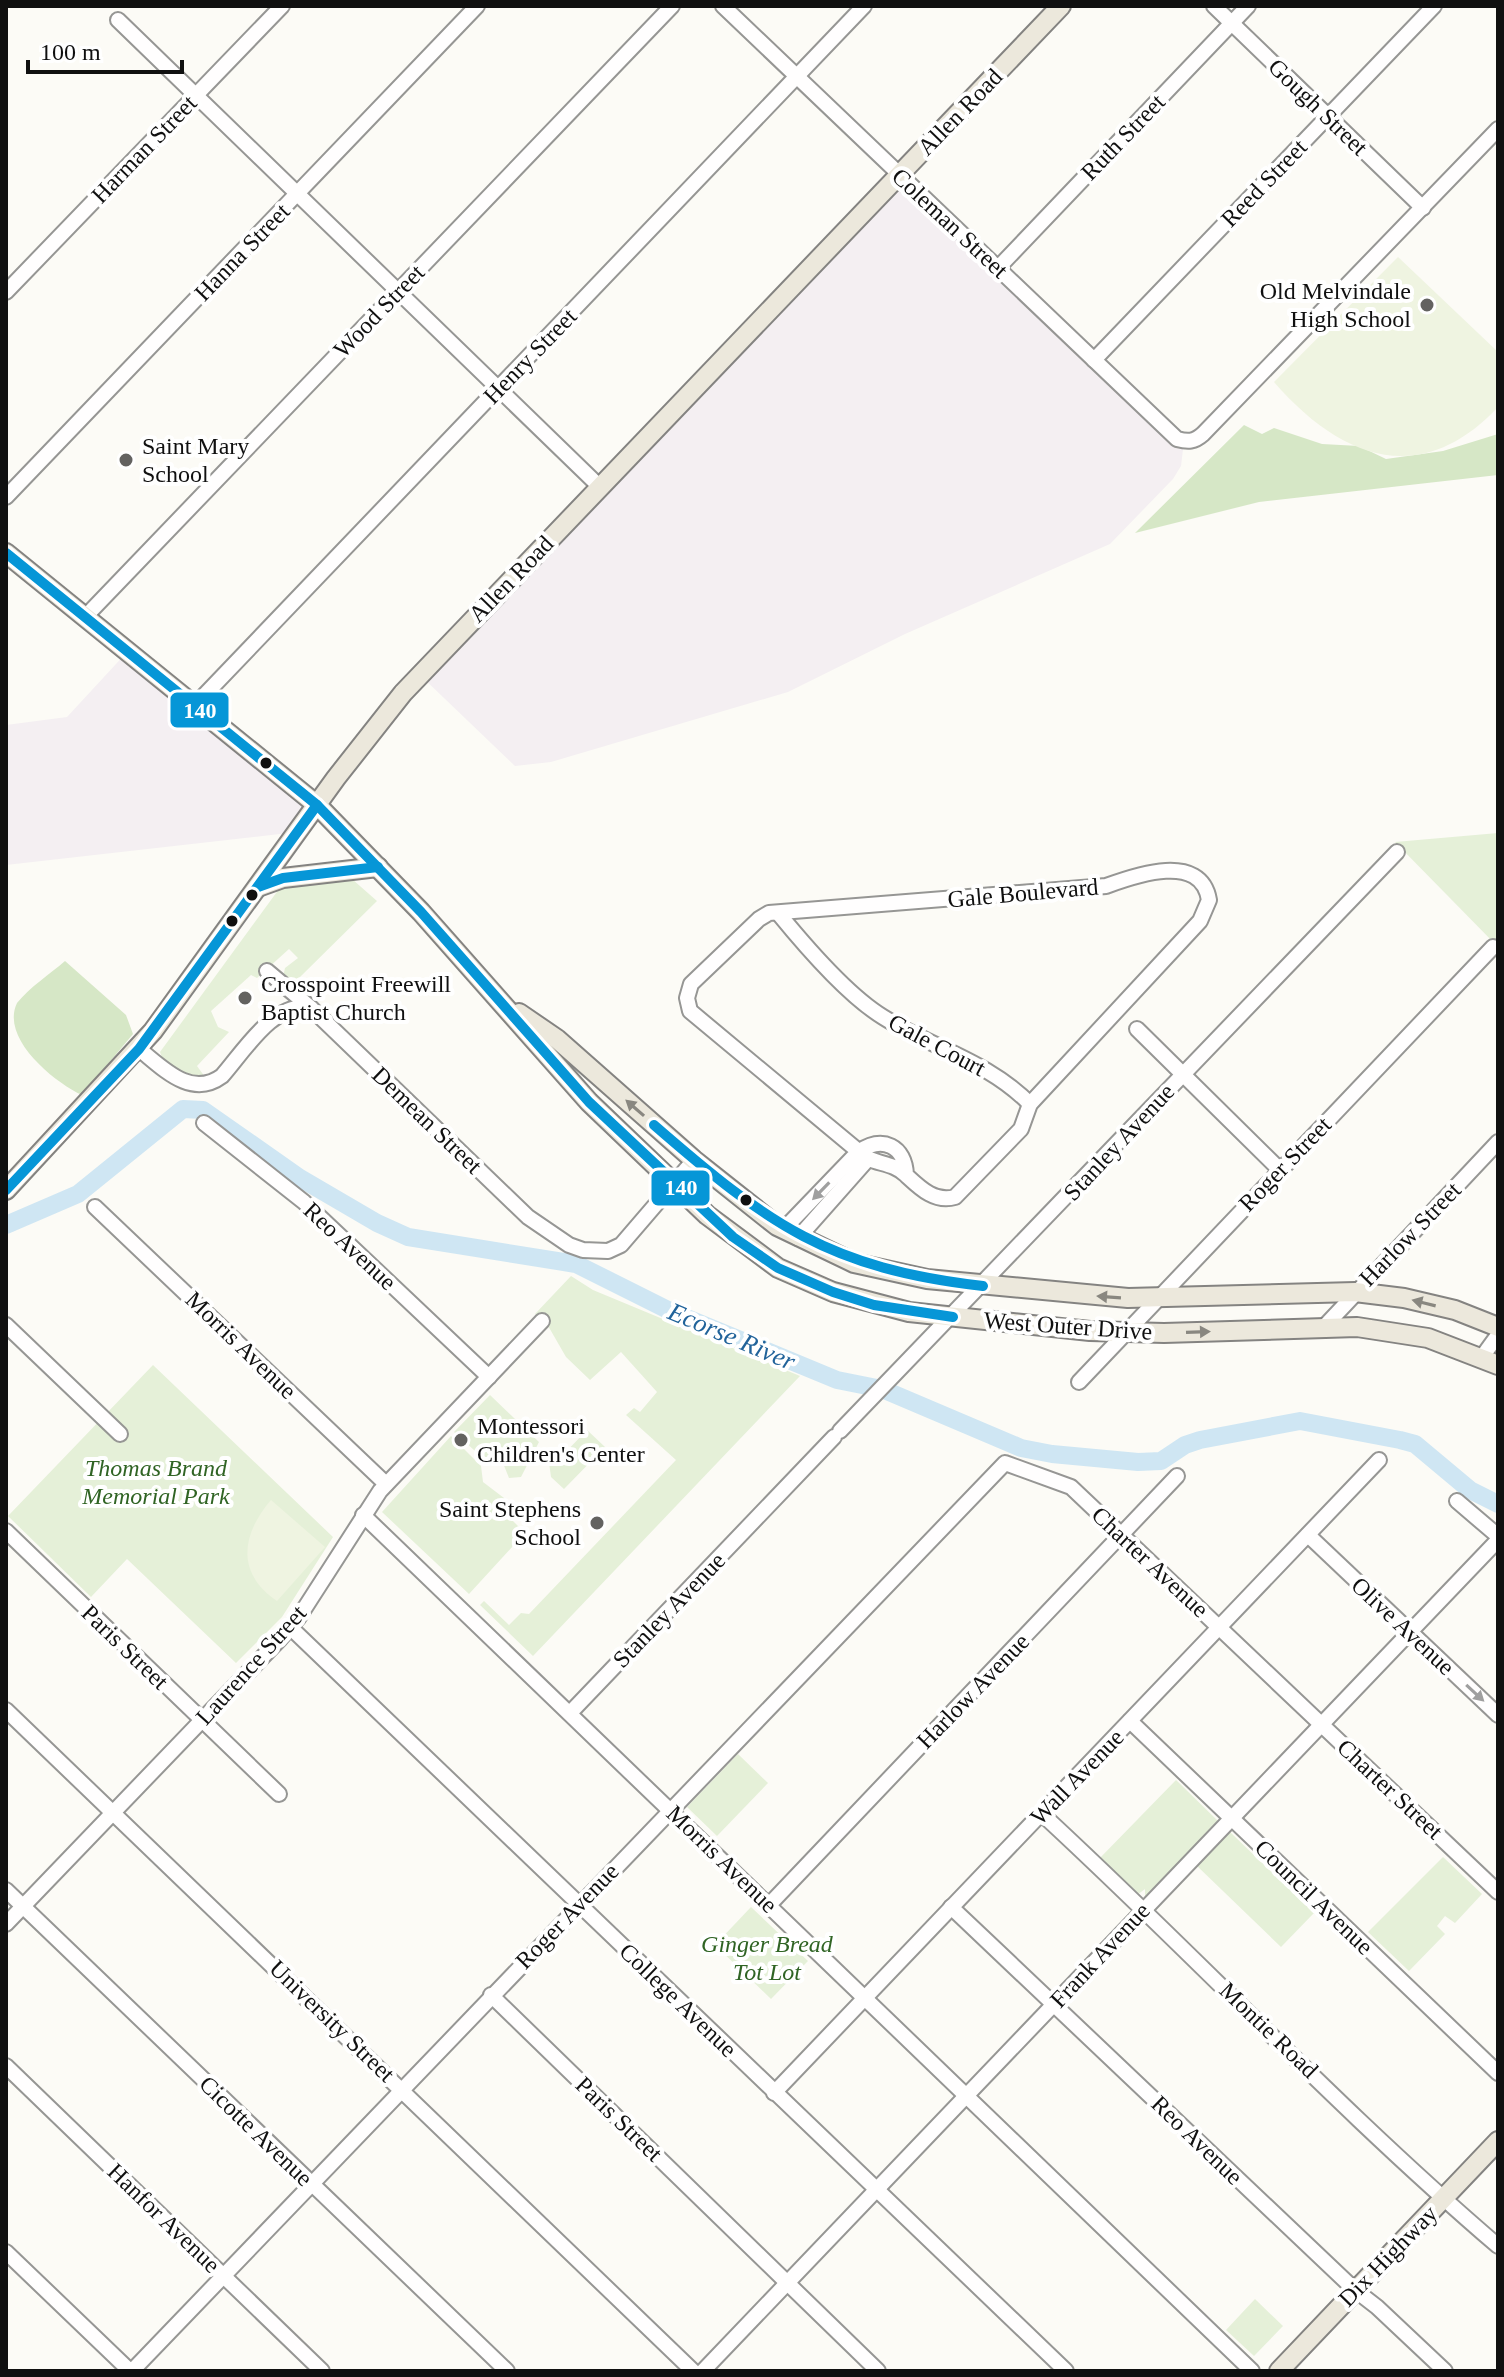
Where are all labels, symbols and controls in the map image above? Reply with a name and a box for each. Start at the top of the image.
scale bar [28,24,182,74]
text: 100 m [40,39,101,65]
street label: Gough Street [1263,53,1373,161]
street label: Allen Road [912,63,1008,161]
street label: Ruth Street [1076,89,1170,185]
street label: Harman Street [86,90,202,208]
street label: Reed Street [1216,134,1312,232]
street label: Coleman Street [887,163,1013,283]
street label: Hanna Street [189,198,295,306]
street label: Wood Street [328,259,430,363]
place label: Old Melvindale High School [1260,278,1411,332]
marker: Old Melvindale High School [1418,296,1436,314]
street label: Henry Street [478,303,582,409]
place label: Saint Mary School [142,433,249,487]
marker: Saint Mary School [117,451,135,469]
street label: Allen Road [463,530,559,628]
line badge: 140 [169,691,230,729]
text: 140 [184,698,217,723]
unlabelled marker [258,755,274,771]
street label: Gale Boulevard [947,873,1099,913]
unlabelled marker [244,887,260,903]
unlabelled marker [224,913,240,929]
place label: Crosspoint Freewill Baptist Church [261,971,451,1025]
marker: Crosspoint Freewill Baptist Church [236,989,254,1007]
street label: Gale Court [884,1009,990,1082]
street label: Demean Street [367,1061,487,1179]
street label: Stanley Avenue [1059,1078,1179,1206]
one-way arrow [626,1100,645,1118]
street label: Roger Street [1234,1111,1336,1216]
line badge: 140 [650,1169,711,1207]
text: 140 [665,1175,698,1200]
street label: Harlow Street [1354,1177,1466,1291]
one-way arrow [812,1181,830,1200]
unlabelled marker [738,1192,754,1208]
street label: Reo Avenue [299,1197,401,1295]
street label: Morris Avenue [181,1286,301,1404]
one-way arrow [1096,1290,1121,1303]
water label: Ecorse River [663,1296,800,1377]
one-way arrow [1412,1296,1437,1308]
street label: West Outer Drive [983,1307,1153,1345]
one-way arrow [1186,1325,1211,1338]
place label: Montessori Children's Center [477,1413,645,1467]
marker: Montessori Children's Center [452,1431,470,1449]
park label: Thomas Brand Memorial Park [81,1455,230,1509]
place label: Saint Stephens School [439,1496,581,1550]
street label: Charter Avenue [1086,1502,1214,1622]
marker: Saint Stephens School [588,1514,606,1532]
street label: Stanley Avenue [608,1547,730,1673]
street label: Olive Avenue [1346,1572,1460,1680]
street label: Paris Street [76,1599,174,1695]
street label: Laurence Street [191,1600,311,1730]
street label: Harlow Avenue [912,1628,1034,1754]
one-way arrow [1465,1683,1484,1701]
street label: Wall Avenue [1025,1724,1129,1830]
street label: Charter Street [1332,1734,1448,1844]
street label: Morris Avenue [662,1800,782,1918]
street label: Council Avenue [1250,1834,1378,1960]
street label: Roger Avenue [510,1858,624,1974]
street label: Frank Avenue [1045,1897,1155,2013]
park label: Ginger Bread Tot Lot [701,1931,834,1985]
street label: College Avenue [614,1938,742,2062]
street label: University Street [264,1955,400,2087]
street label: Montie Road [1215,1977,1323,2083]
street label: Cicotte Avenue [194,2071,318,2191]
street label: Paris Street [570,2071,668,2167]
street label: Reo Avenue [1146,2090,1248,2190]
street label: Hanfor Avenue [103,2158,225,2278]
street label: Dix Highway [1334,2200,1442,2312]

